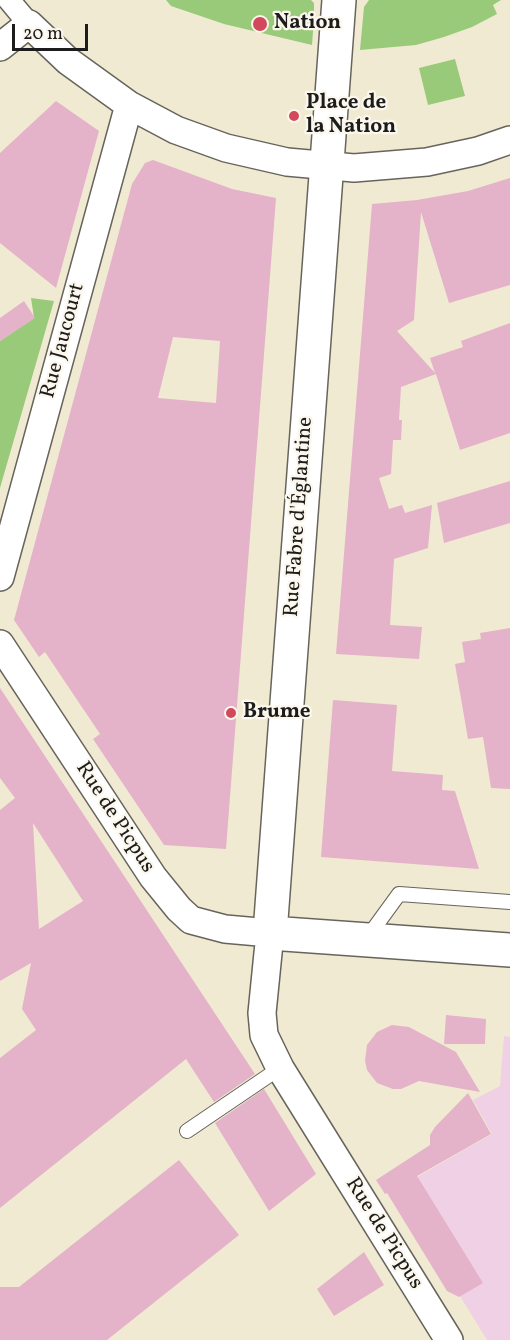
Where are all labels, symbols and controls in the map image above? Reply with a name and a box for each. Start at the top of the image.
place label: Nation [274,11,341,37]
scale bar [15,12,92,50]
marker: Nation [251,15,269,33]
text: 20 m [23,22,63,47]
place label: Place de la Nation [306,91,396,141]
marker: Place de la Nation [287,109,301,123]
street label: Rue Jaucourt [37,281,91,401]
street label: Rue Fabre d'Églantine [280,416,320,618]
place label: Brume [243,700,311,726]
marker: Brume [224,706,238,720]
street label: Rue de Picpus [69,758,159,878]
street label: Rue de Picpus [339,1173,427,1295]

